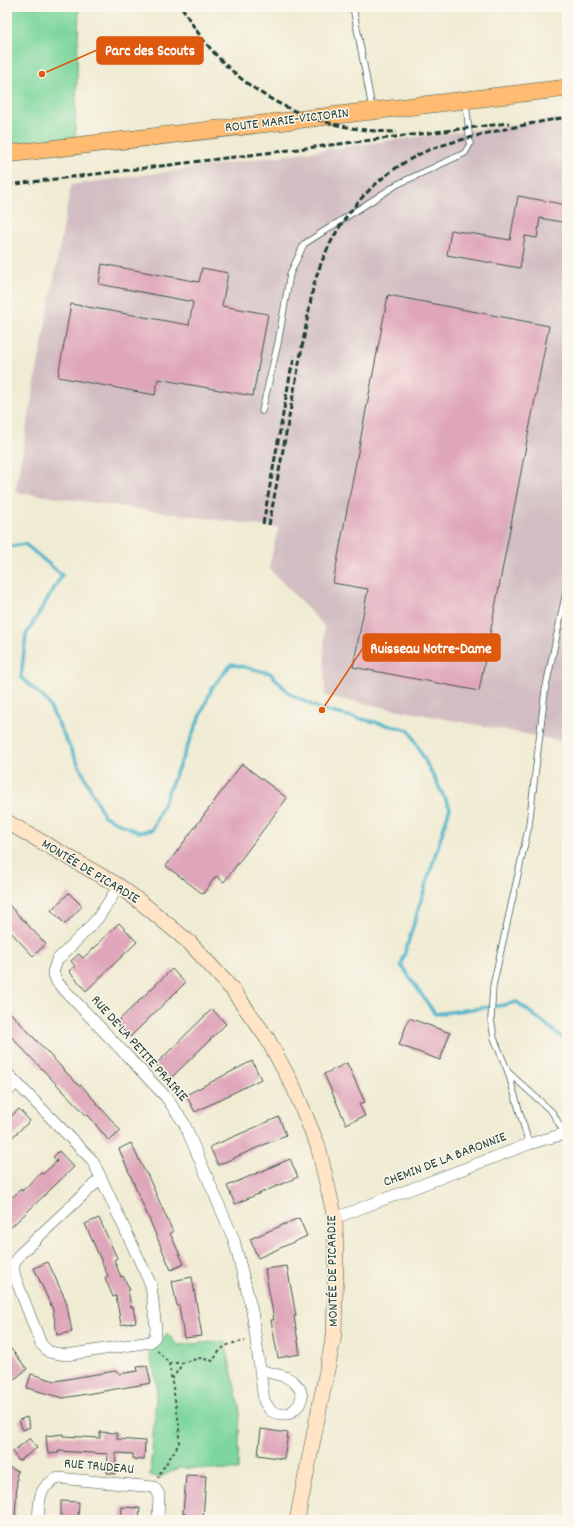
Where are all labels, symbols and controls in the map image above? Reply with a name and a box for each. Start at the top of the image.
callout: Parc des Scouts [97,37,203,64]
text: Parc des Scouts [105,41,195,63]
street label: ROUTE MARIE-VICTORIN [224,103,350,139]
callout: Ruisseau Notre-Dame [363,634,500,661]
text: Ruisseau Notre-Dame [370,639,492,661]
street label: MONTÉE DE PICARDIE [37,835,143,910]
street label: RUE DE LA PETITE PRAIRIE [86,991,193,1107]
street label: CHEMIN DE LA BARONNIE [381,1127,510,1193]
street label: MONTÉE DE PICARDIE [322,1214,344,1327]
street label: RUE TRUDEAU [63,1454,135,1480]

